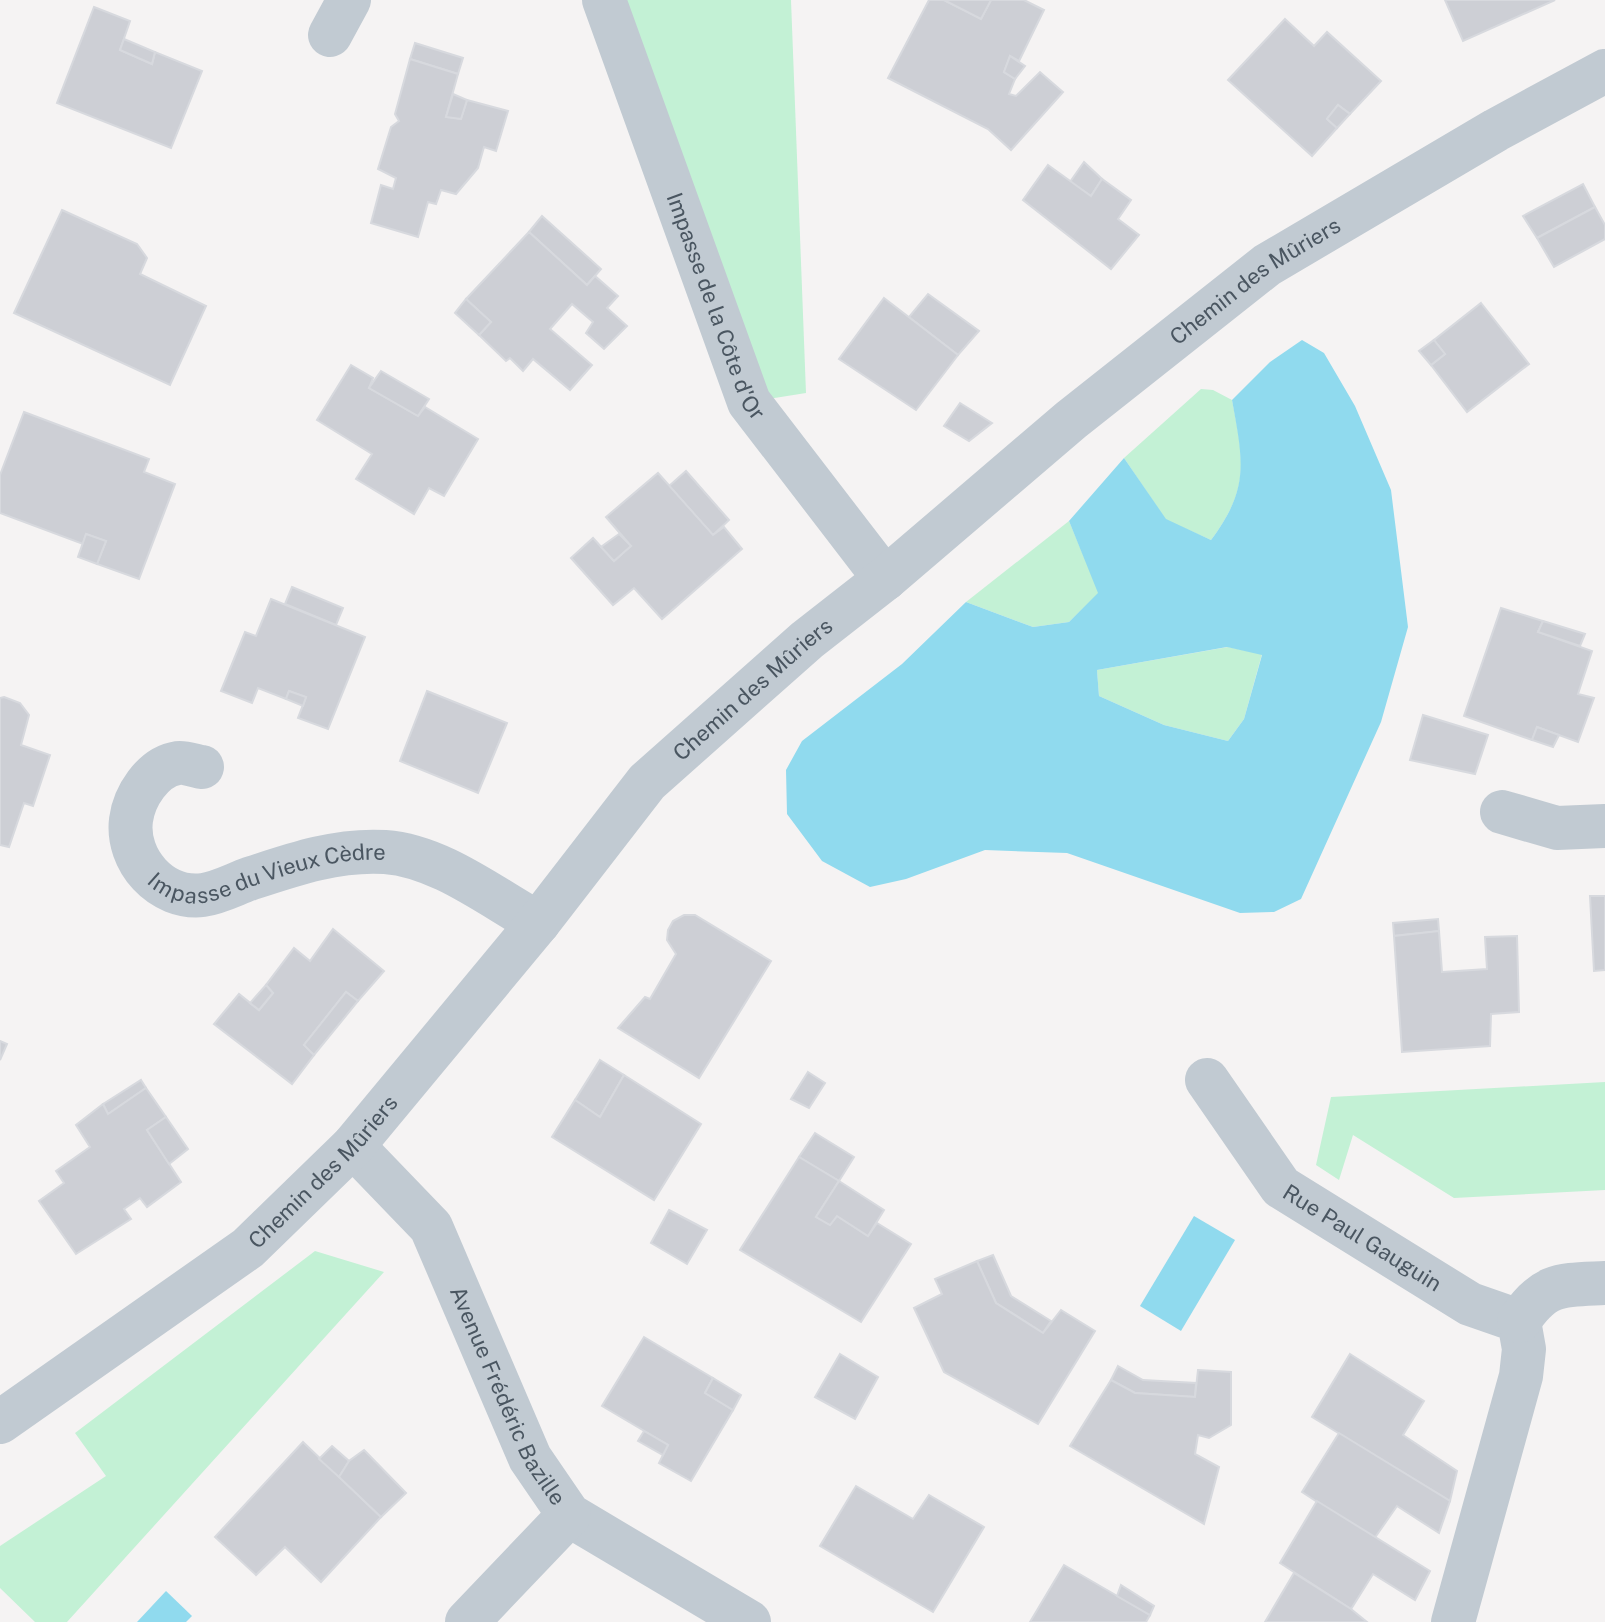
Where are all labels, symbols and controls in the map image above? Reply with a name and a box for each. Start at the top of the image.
street label: Impasse de la Côte d'Or [662,189,771,425]
street label: Chemin des Mûriers [1164,212,1345,350]
street label: Chemin des Mûriers [668,612,837,766]
street label: Impasse du Vieux Cèdre [143,839,386,909]
street label: Chemin des Mûriers [243,1090,403,1254]
street label: Rue Paul Gauguin [1278,1179,1447,1296]
street label: Avenue Frédéric Bazille [445,1282,571,1510]

